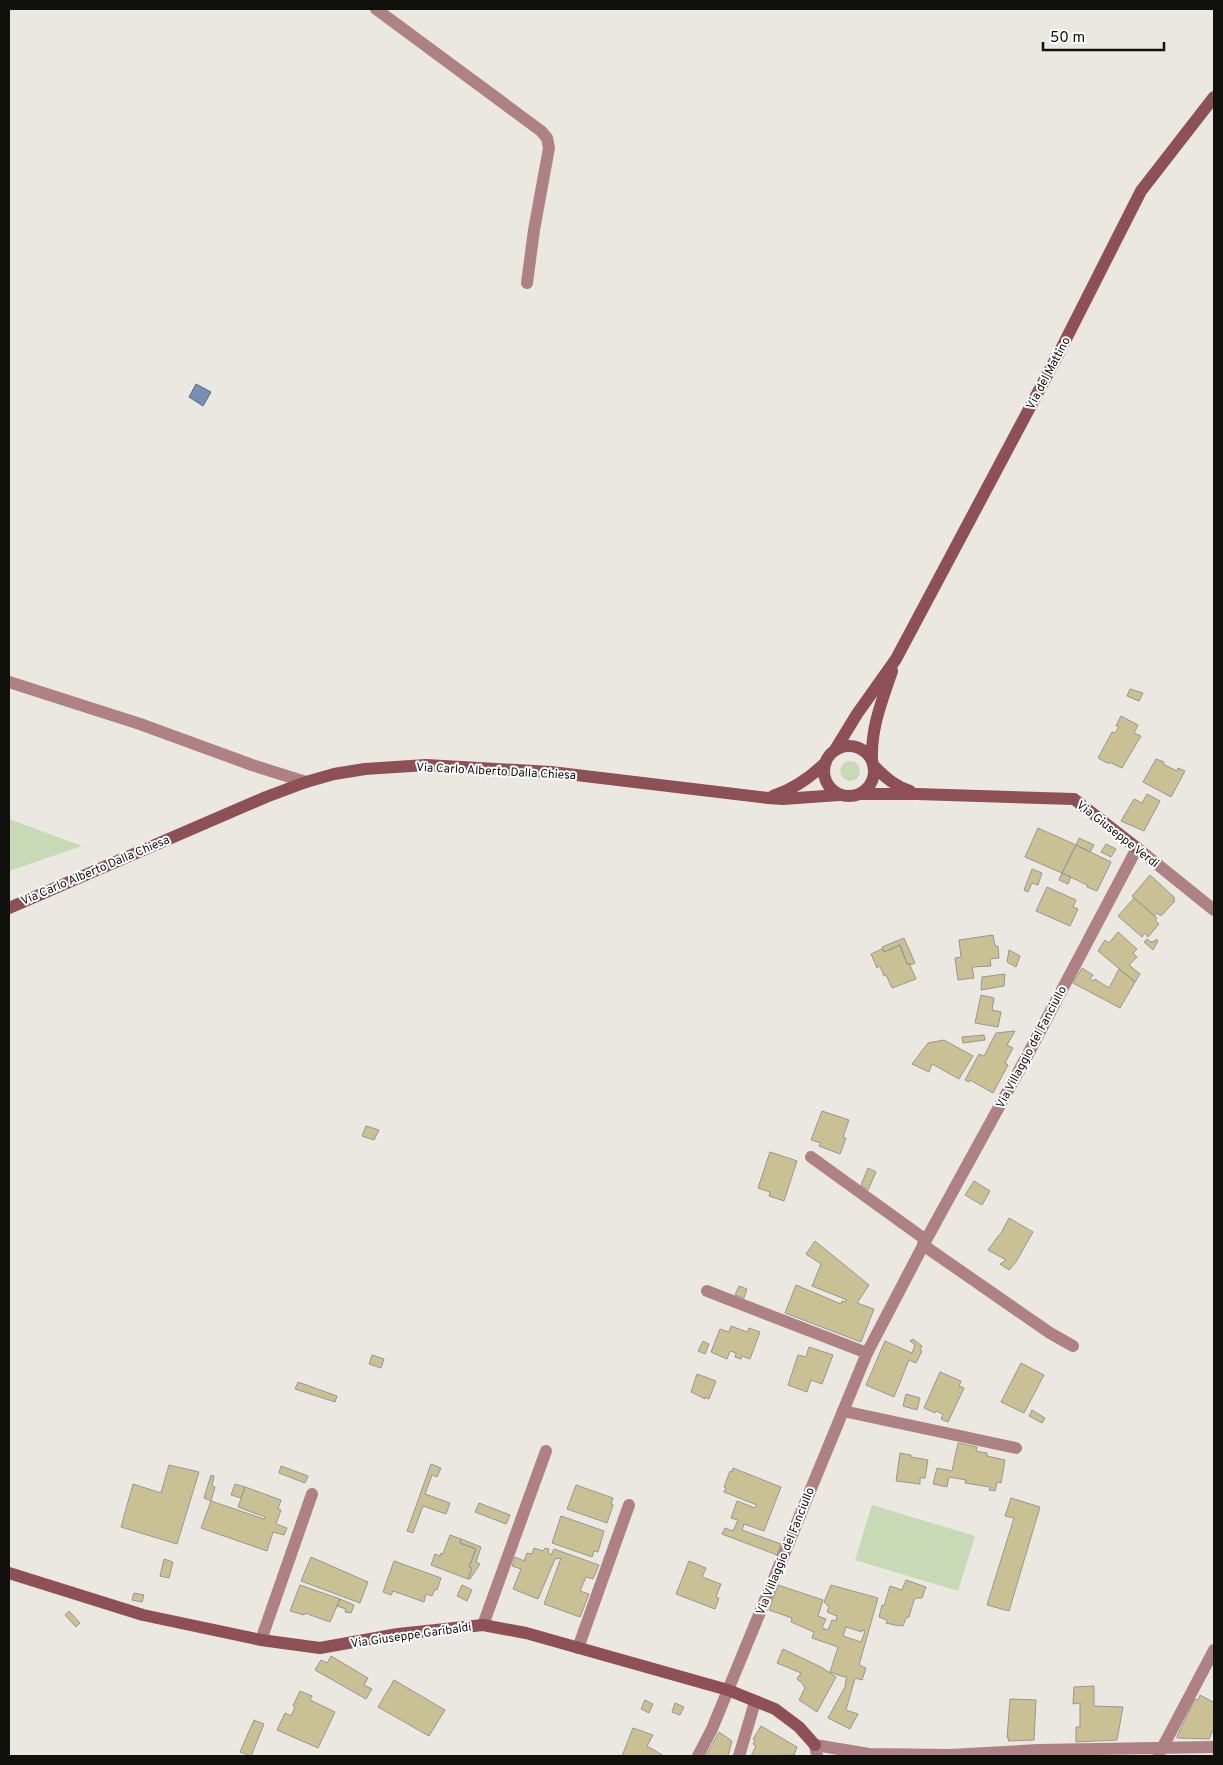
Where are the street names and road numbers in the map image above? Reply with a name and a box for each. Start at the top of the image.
street label: Via del Mattino [1023,334,1075,413]
street label: Via Carlo Alberto Dalla Chiesa [416,760,576,784]
street label: Via Giuseppe Verdi [1073,798,1162,872]
street label: Via Carlo Alberto Dalla Chiesa [19,832,172,910]
street label: Via Villaggio del Fanciullo [993,983,1071,1111]
street label: Via Villaggio del Fanciullo [753,1485,819,1618]
street label: Via Giuseppe Garibaldi [350,1620,472,1652]

